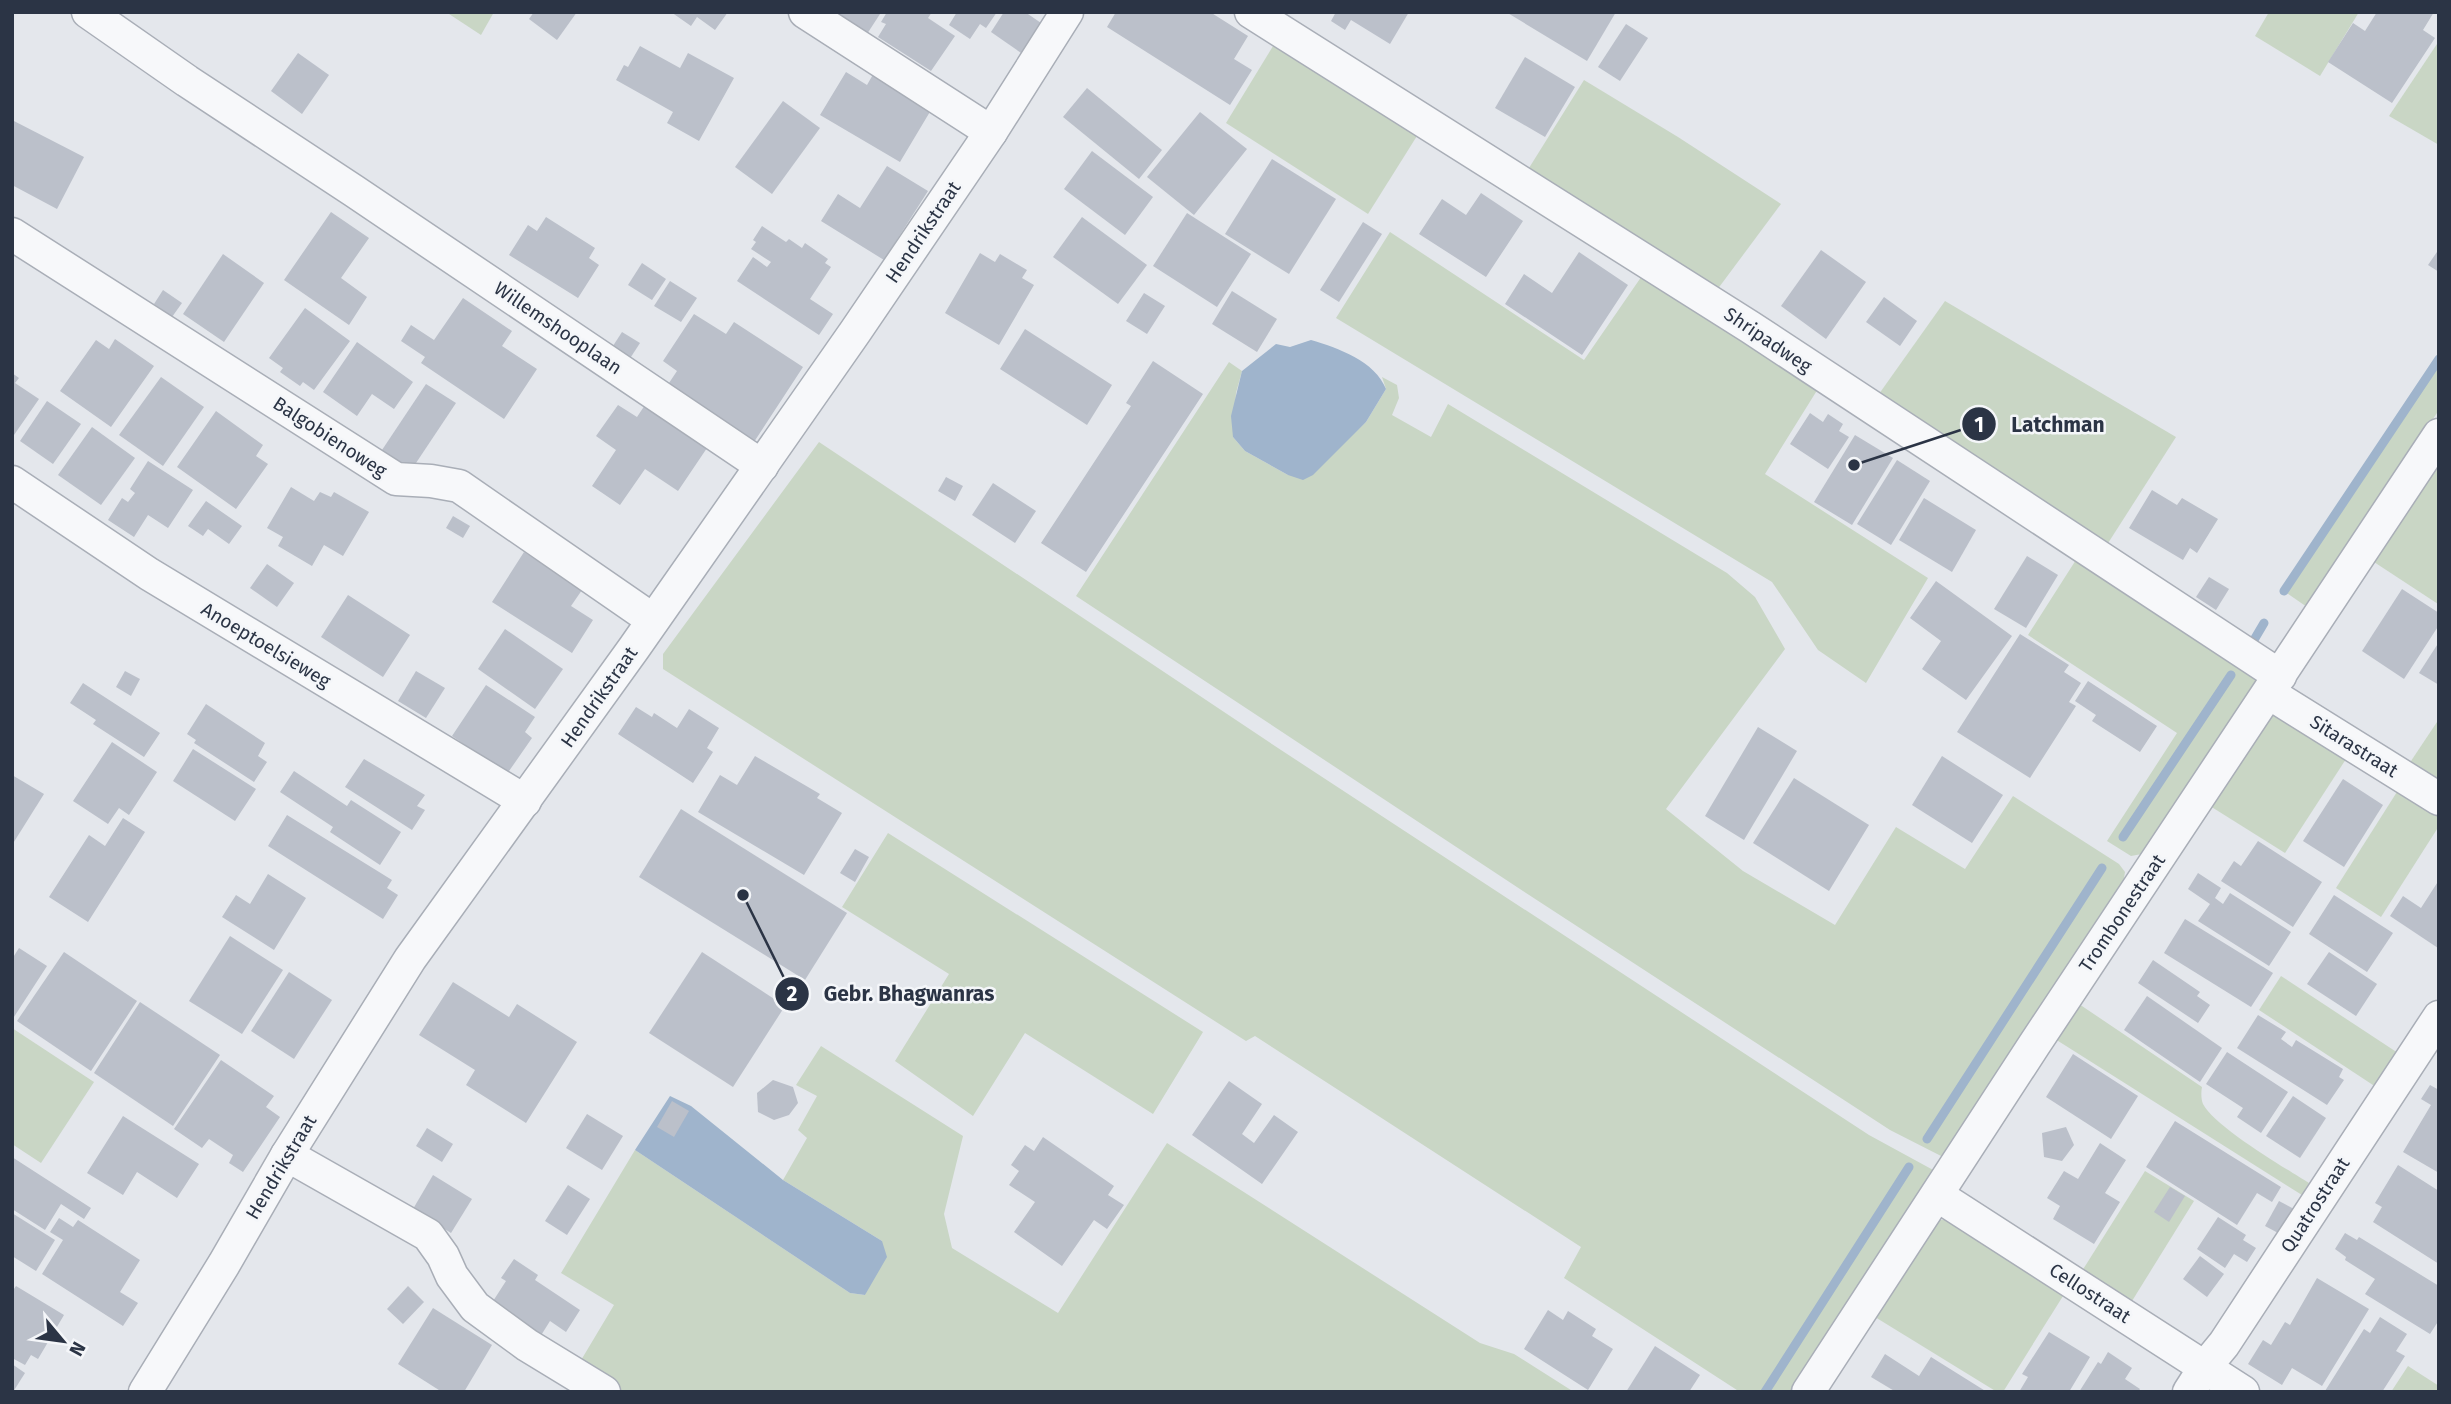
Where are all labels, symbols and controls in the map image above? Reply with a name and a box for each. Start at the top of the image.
street label: Hendrikstraat [880,177,966,287]
street label: Willemshooplaan [490,277,626,379]
street label: Shripadweg [1720,302,1816,378]
street label: Balgobienoweg [269,392,391,482]
callout: Latchman [1962,403,2118,445]
text: 1 [1974,412,1984,438]
text: Latchman [2011,412,2105,438]
street label: Anoeptoelsieweg [197,597,335,693]
street label: Hendrikstraat [556,642,642,752]
street label: Sitarastraat [2306,710,2402,782]
street label: Trombonestraat [2074,850,2170,976]
callout: Gebr. Bhagwanras [775,973,1008,1015]
text: 2 [787,981,798,1007]
text: Gebr. Bhagwanras [824,981,994,1007]
street label: Hendrikstraat [241,1110,321,1223]
street label: Quatrostraat [2276,1153,2354,1257]
street label: Cellostraat [2045,1258,2135,1328]
north arrow [28,1306,98,1376]
text: N [64,1338,91,1360]

